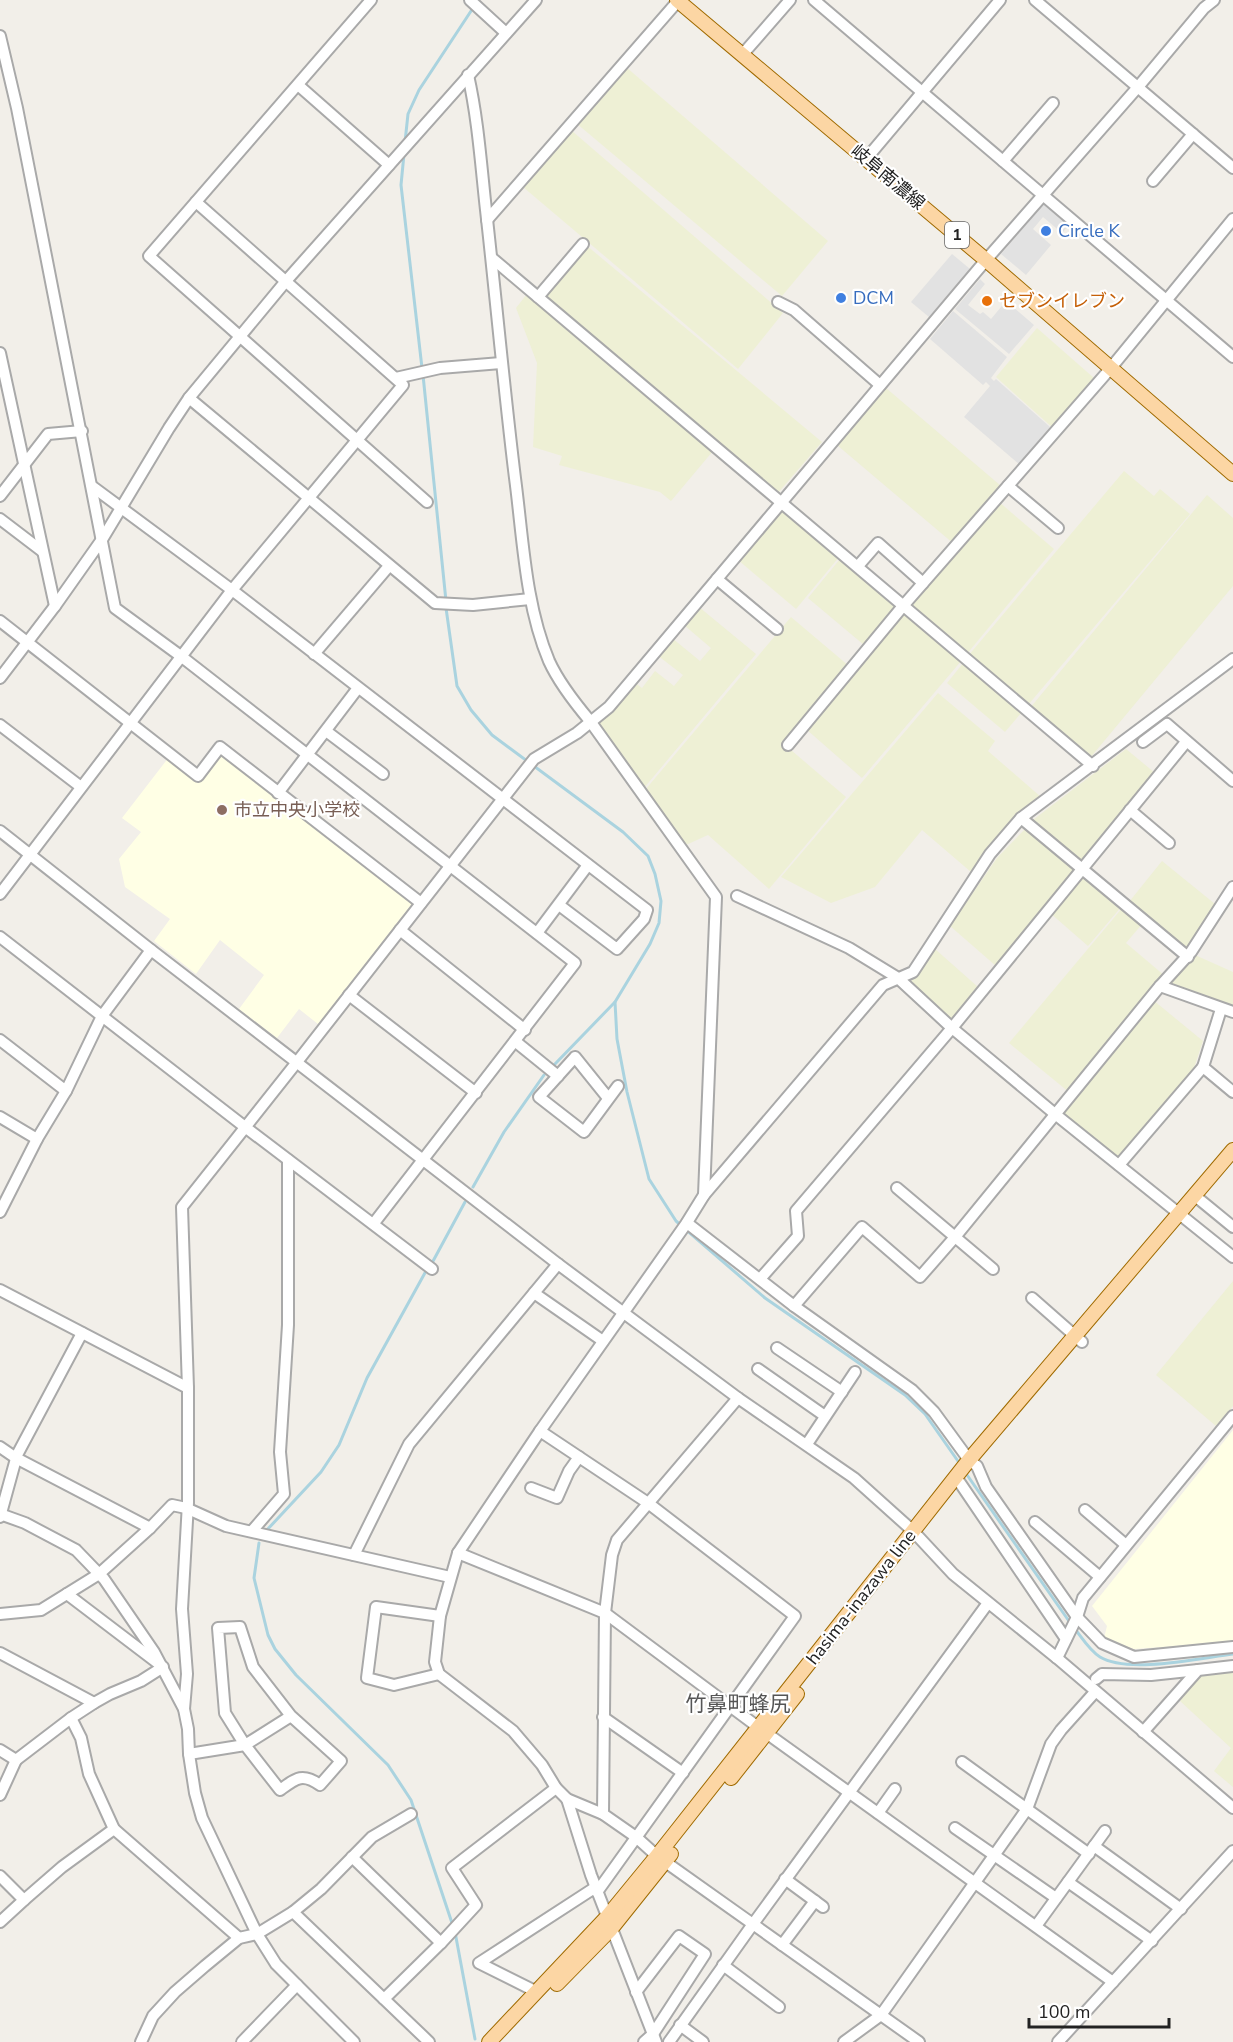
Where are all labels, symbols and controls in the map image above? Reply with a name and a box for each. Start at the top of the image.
street label: 岐阜南濃線 [846,139,930,215]
place label: Circle K [1058,219,1120,243]
road number: 1 [945,222,969,248]
marker: Circle K [1039,224,1053,238]
place label: DCM [853,286,894,310]
place label: セブンイレブン [999,289,1125,313]
marker: DCM [834,291,848,305]
marker: セブンイレブン [980,294,994,308]
place label: 市立中央小学校 [234,798,360,822]
marker: 市立中央小学校 [215,803,229,817]
street label: hasima-inazawa line [801,1525,921,1669]
district label: 竹鼻町蜂尻 [686,1690,791,1718]
scale bar [1029,1991,1168,2029]
text: 100 m [1038,2000,1090,2024]

